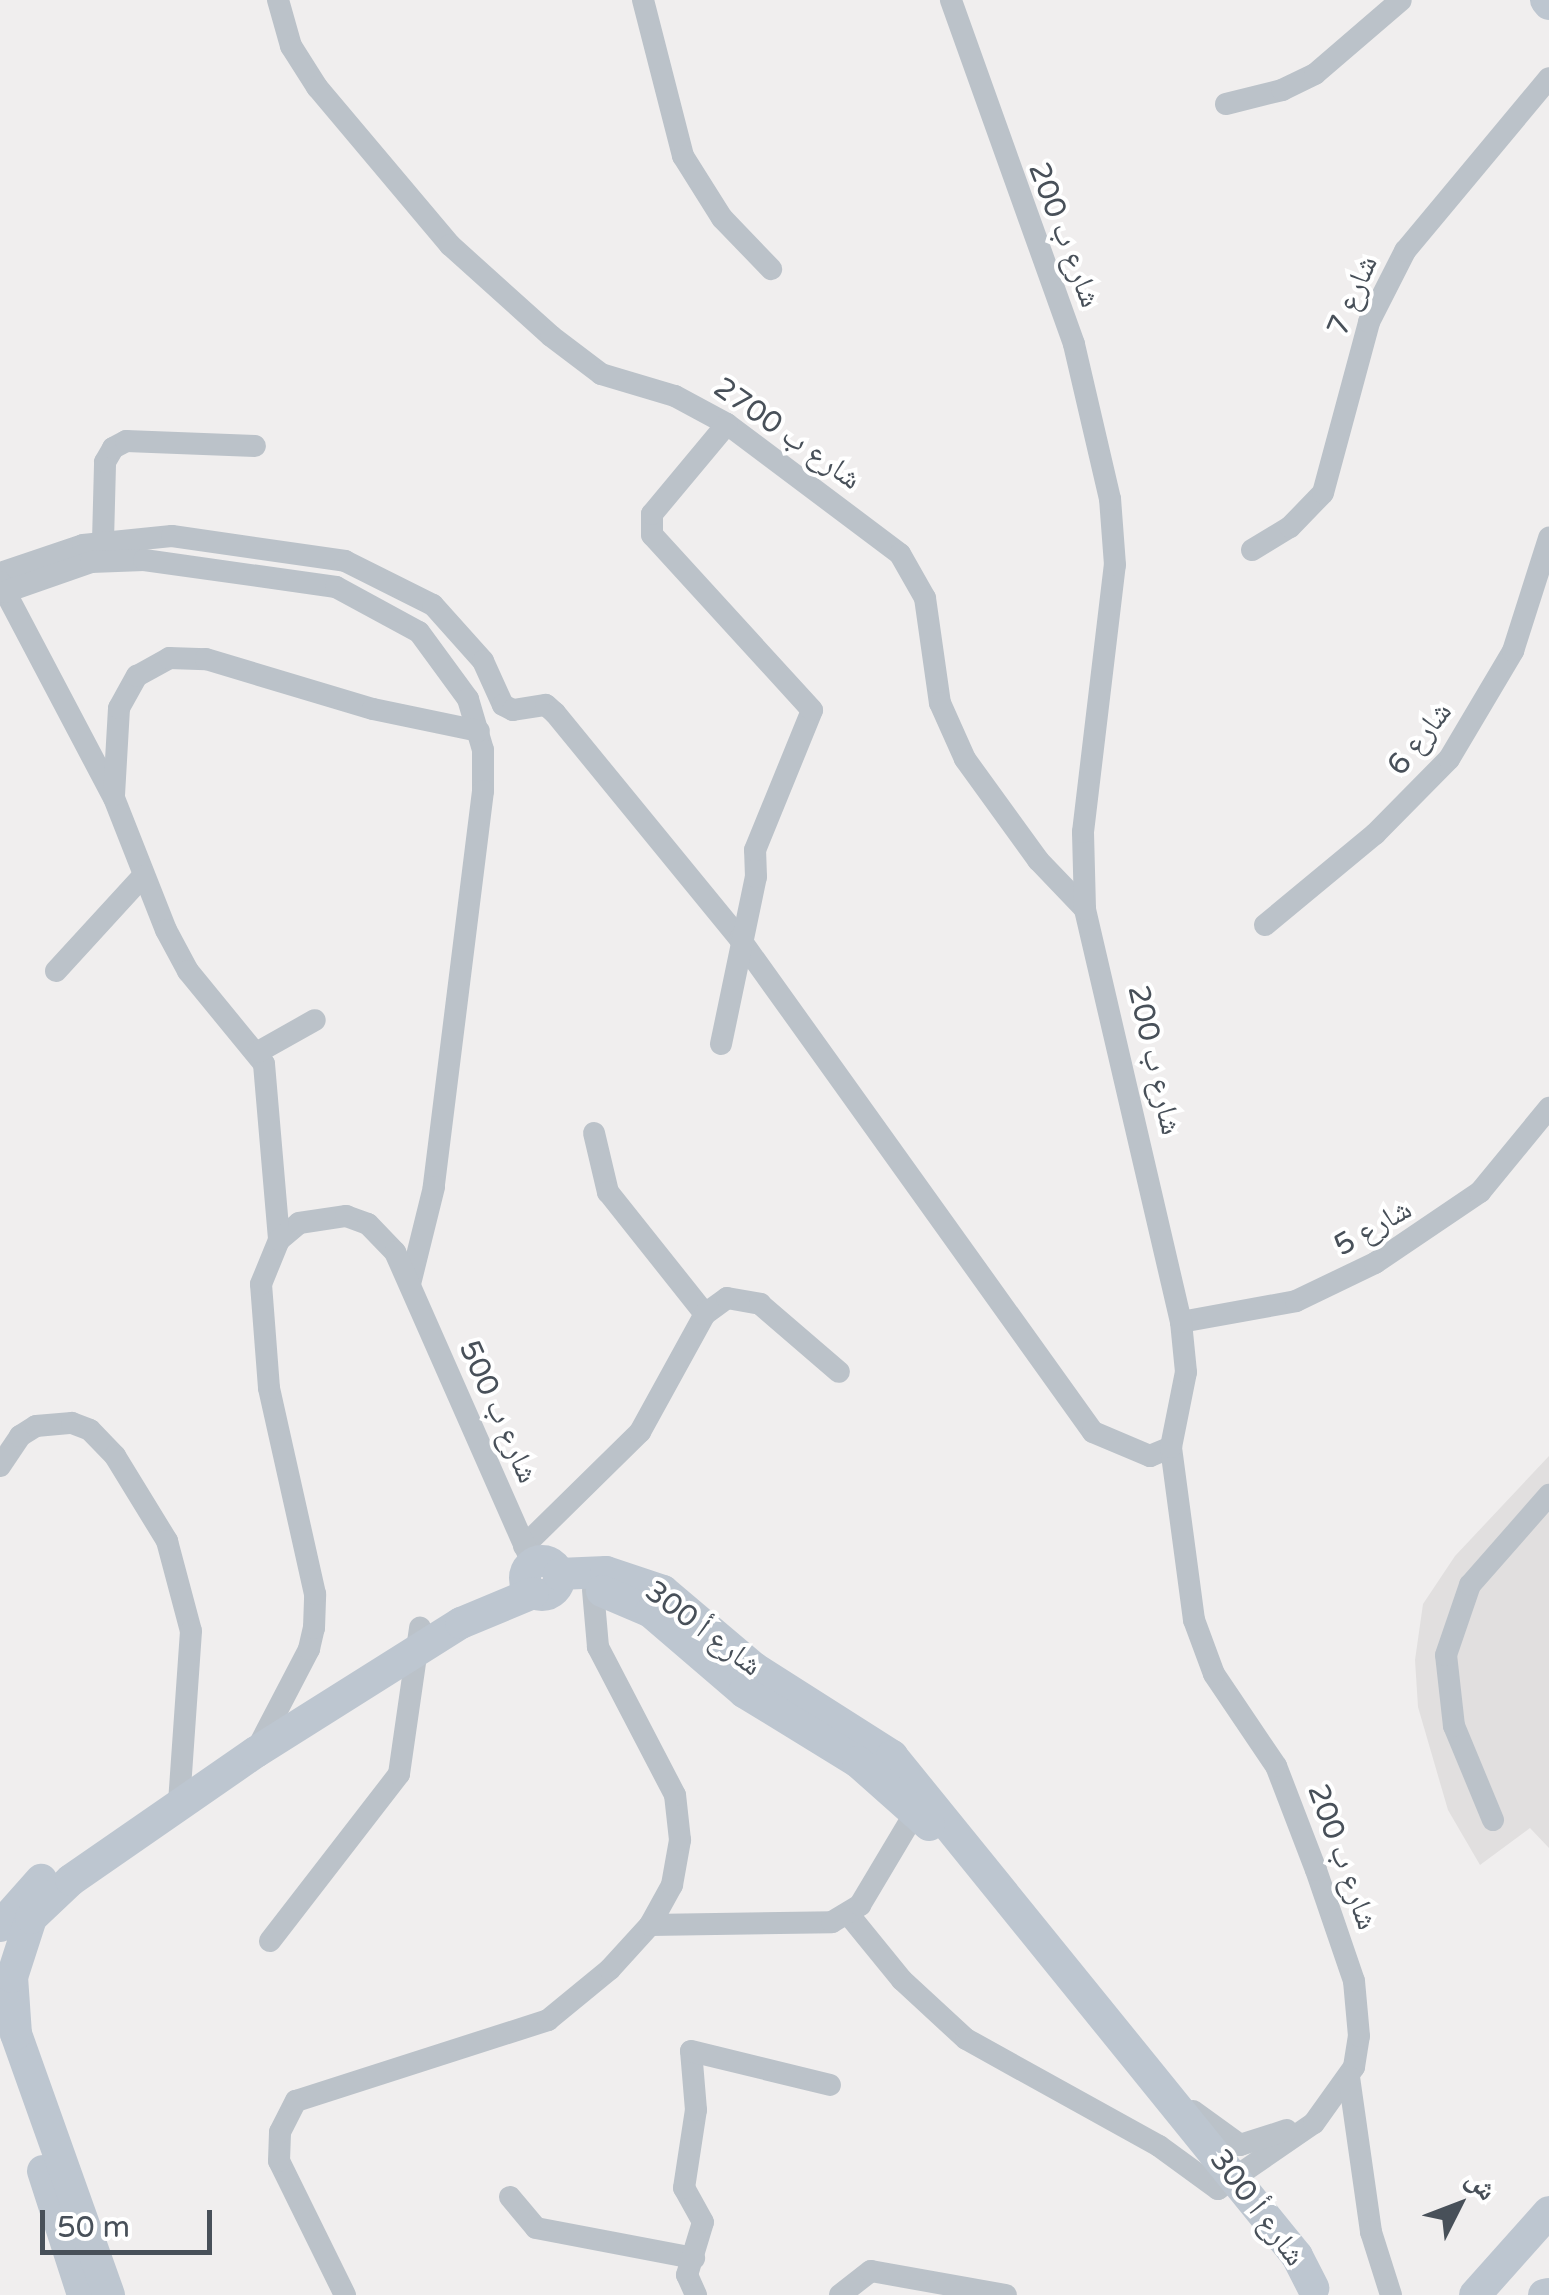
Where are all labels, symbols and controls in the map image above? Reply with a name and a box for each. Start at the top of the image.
street label: شارع ب 200 [1020,157,1108,313]
street label: شارع 7 [1320,250,1386,342]
street label: شارع ب 2700 [707,370,867,498]
street label: شارع 6 [1380,695,1460,783]
street label: شارع ب 200 [1119,982,1189,1138]
street label: شارع 5 [1328,1191,1418,1265]
street label: شارع ب 500 [451,1335,545,1489]
street label: شارع أ 300 [638,1574,768,1684]
street label: شارع ب 200 [1299,1779,1385,1935]
street label: شارع أ 300 [1202,2143,1312,2273]
north arrow [1409,2155,1509,2255]
text: ش [1459,2163,1504,2207]
scale bar [45,2190,218,2252]
text: 50 m [57,2209,130,2246]

